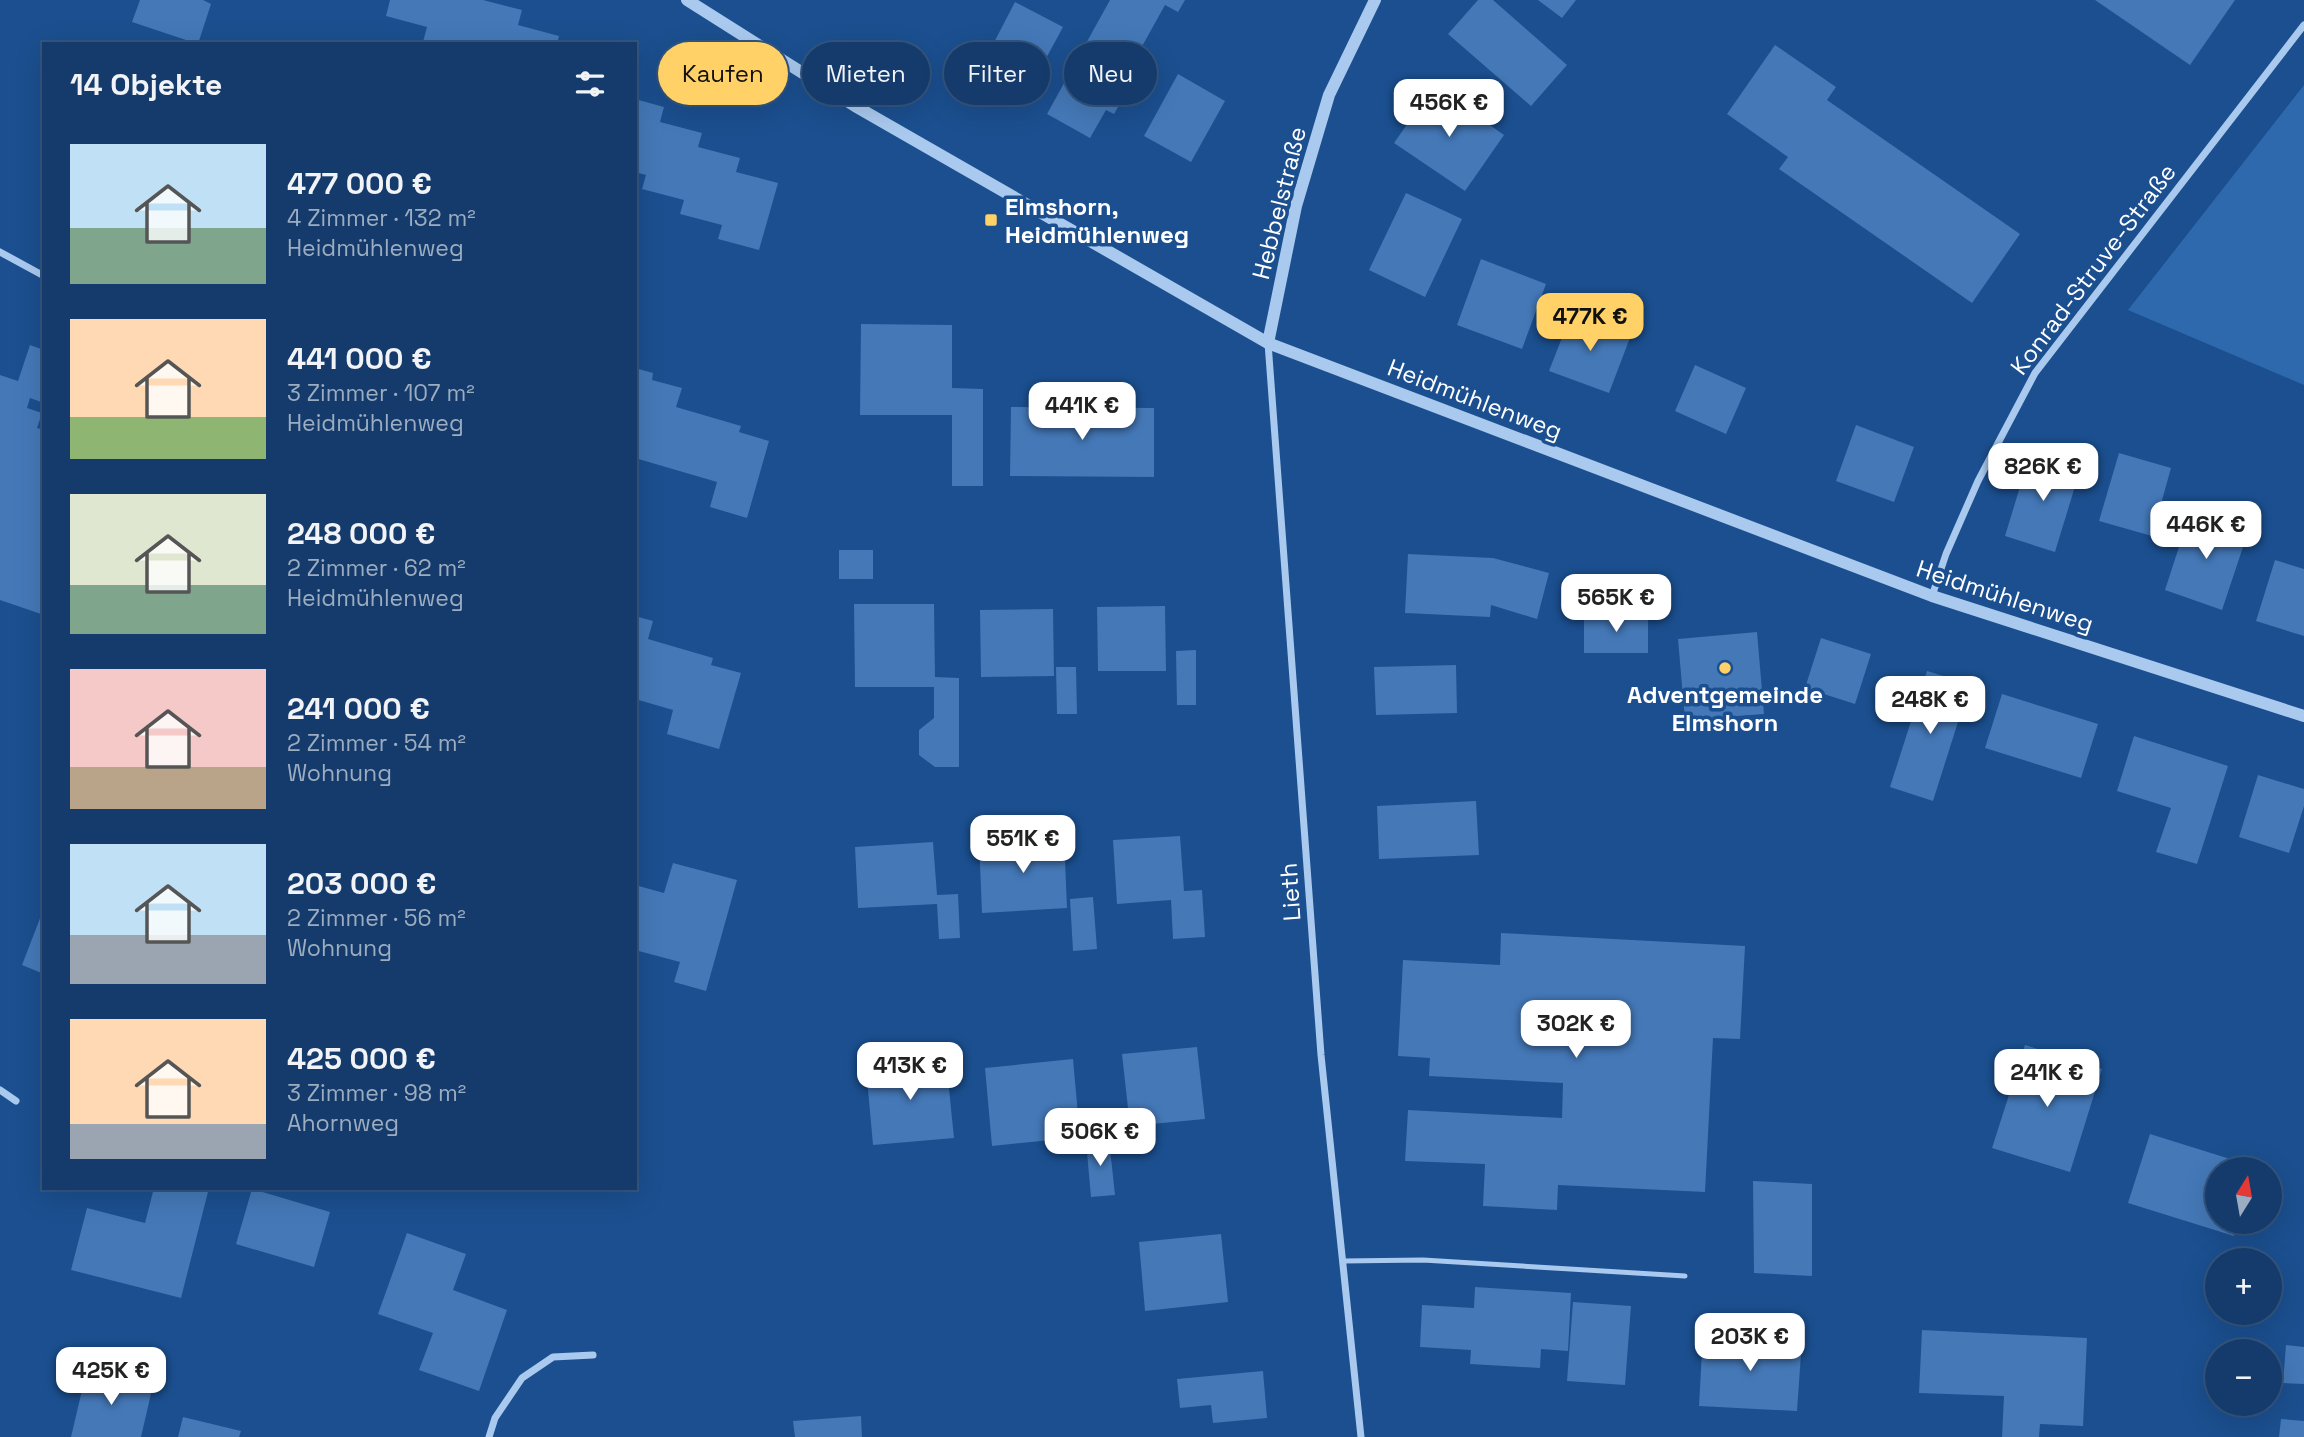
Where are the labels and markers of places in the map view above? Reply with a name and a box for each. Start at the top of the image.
pin: 456K € [1392,80,1506,139]
place label: Elmshorn, Heidmühlenweg [1005,191,1189,250]
marker: Elmshorn, Heidmühlenweg [983,212,999,228]
pin: 477K € [1533,294,1647,353]
pin: 441K € [1025,382,1139,442]
pin: 826K € [1986,444,2100,503]
pin: 446K € [2149,502,2263,561]
pin: 565K € [1559,574,1673,634]
marker: Adventgemeinde Elmshorn [1717,660,1733,676]
pin: 248K € [1873,676,1987,736]
place label: Adventgemeinde Elmshorn [1627,679,1823,738]
pin: 551K € [966,816,1080,875]
pin: 302K € [1519,1000,1633,1060]
pin: 413K € [853,1042,967,1102]
pin: 241K € [1990,1050,2104,1109]
pin: 506K € [1043,1108,1157,1168]
pin: 203K € [1693,1314,1807,1373]
pin: 425K € [54,1348,168,1407]

